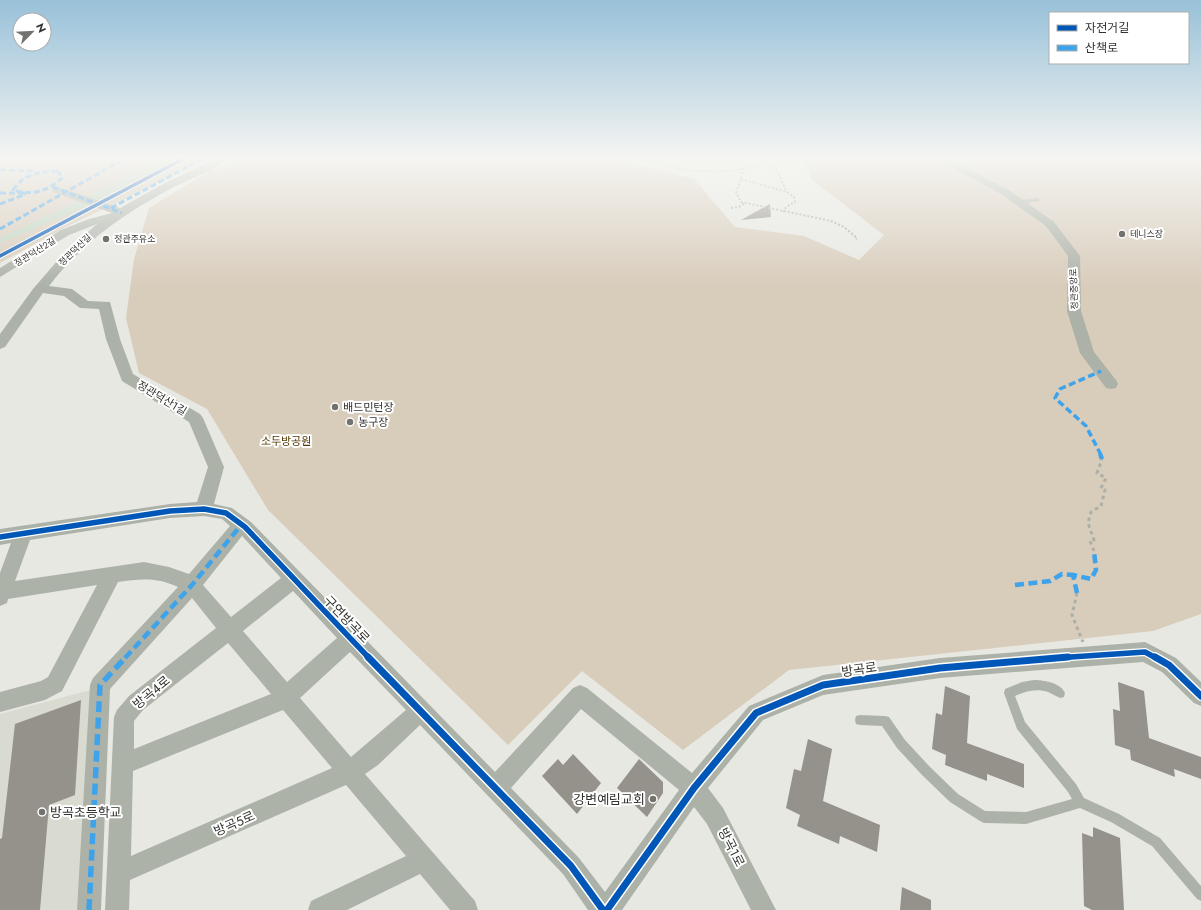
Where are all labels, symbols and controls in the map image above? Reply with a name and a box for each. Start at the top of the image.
north arrow [12,12,52,52]
legend [1049,12,1189,64]
text: 자전거길 [1085,19,1129,37]
text: N [32,21,50,35]
text: 산책로 [1085,39,1118,57]
place label: 테니스장 [1130,227,1163,240]
marker: 테니스장 [1117,229,1127,239]
street label: 정관덕산길 [55,231,94,269]
place label: 정관주유소 [114,232,156,245]
street label: 정관덕산2길 [12,234,58,269]
marker: 정관주유소 [101,234,111,244]
street label: 정관중앙로 [1066,268,1081,310]
street label: 정관덕산1길 [134,377,190,419]
place label: 배드민턴장 [343,399,394,415]
marker: 배드민턴장 [330,402,340,412]
place label: 농구장 [358,414,388,430]
marker: 농구장 [345,417,355,427]
park label: 소두방공원 [261,433,311,449]
street label: 구연방곡로 [319,591,374,647]
street label: 방곡로 [840,658,878,681]
street label: 방곡4로 [129,671,174,714]
place label: 강변예림교회 [573,790,645,809]
marker: 강변예림교회 [648,794,658,804]
place label: 방곡초등학교 [50,803,122,822]
street label: 방곡5로 [211,806,258,841]
marker: 방곡초등학교 [37,807,47,817]
street label: 방곡1로 [714,824,750,870]

